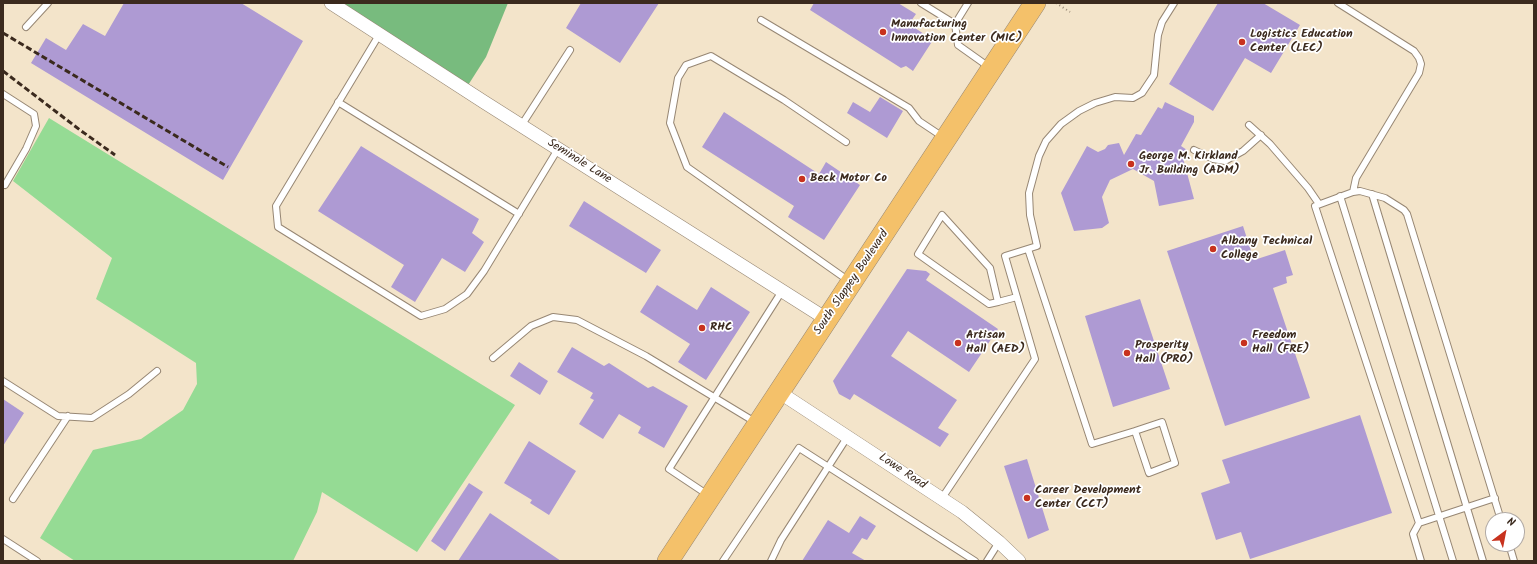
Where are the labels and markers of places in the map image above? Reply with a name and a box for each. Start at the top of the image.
place label: Manufacturing Innovation Center (MIC) [891,18,1022,46]
marker: Manufacturing Innovation Center (MIC) [878,27,888,37]
place label: Logistics Education Center (LEC) [1250,28,1353,56]
marker: Logistics Education Center (LEC) [1237,37,1247,47]
place label: George M. Kirkland Jr. Building (ADM) [1139,150,1240,178]
marker: George M. Kirkland Jr. Building (ADM) [1126,159,1136,169]
place label: Beck Motor Co [810,172,887,186]
marker: Beck Motor Co [797,174,807,184]
place label: Albany Technical College [1221,235,1312,263]
marker: Albany Technical College [1208,244,1218,254]
place label: RHC [710,321,732,335]
marker: RHC [697,323,707,333]
place label: Artisan Hall (AED) [966,329,1025,357]
place label: Freedom Hall (FRE) [1252,329,1309,357]
marker: Artisan Hall (AED) [953,338,963,348]
marker: Freedom Hall (FRE) [1239,338,1249,348]
place label: Prosperity Hall (PRO) [1135,339,1193,367]
marker: Prosperity Hall (PRO) [1122,348,1132,358]
place label: Career Development Center (CCT) [1035,484,1141,512]
marker: Career Development Center (CCT) [1022,493,1032,503]

